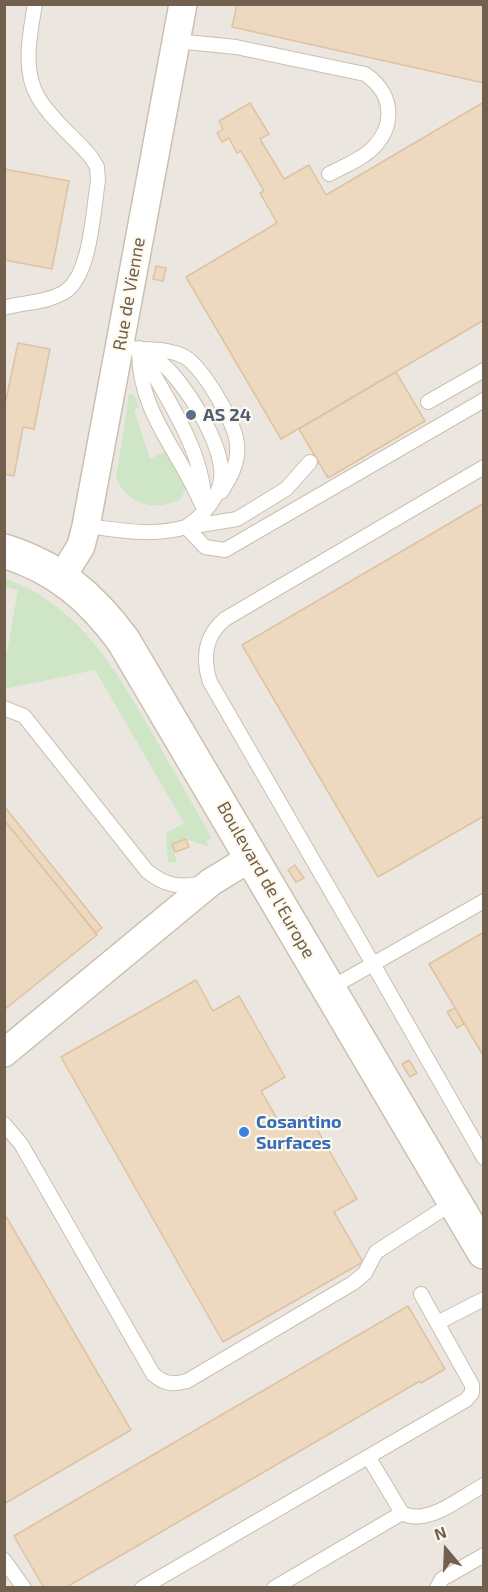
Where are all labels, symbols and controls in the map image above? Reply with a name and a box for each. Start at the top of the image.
street label: Rue de Vienne [108,236,150,352]
place label: AS 24 [203,404,251,426]
marker: AS 24 [184,408,198,422]
street label: Boulevard de l'Europe [212,798,320,962]
place label: Cosantino Surfaces [256,1111,342,1154]
marker: Cosantino Surfaces [237,1125,251,1139]
north arrow [416,1520,476,1580]
text: N [431,1522,449,1543]

